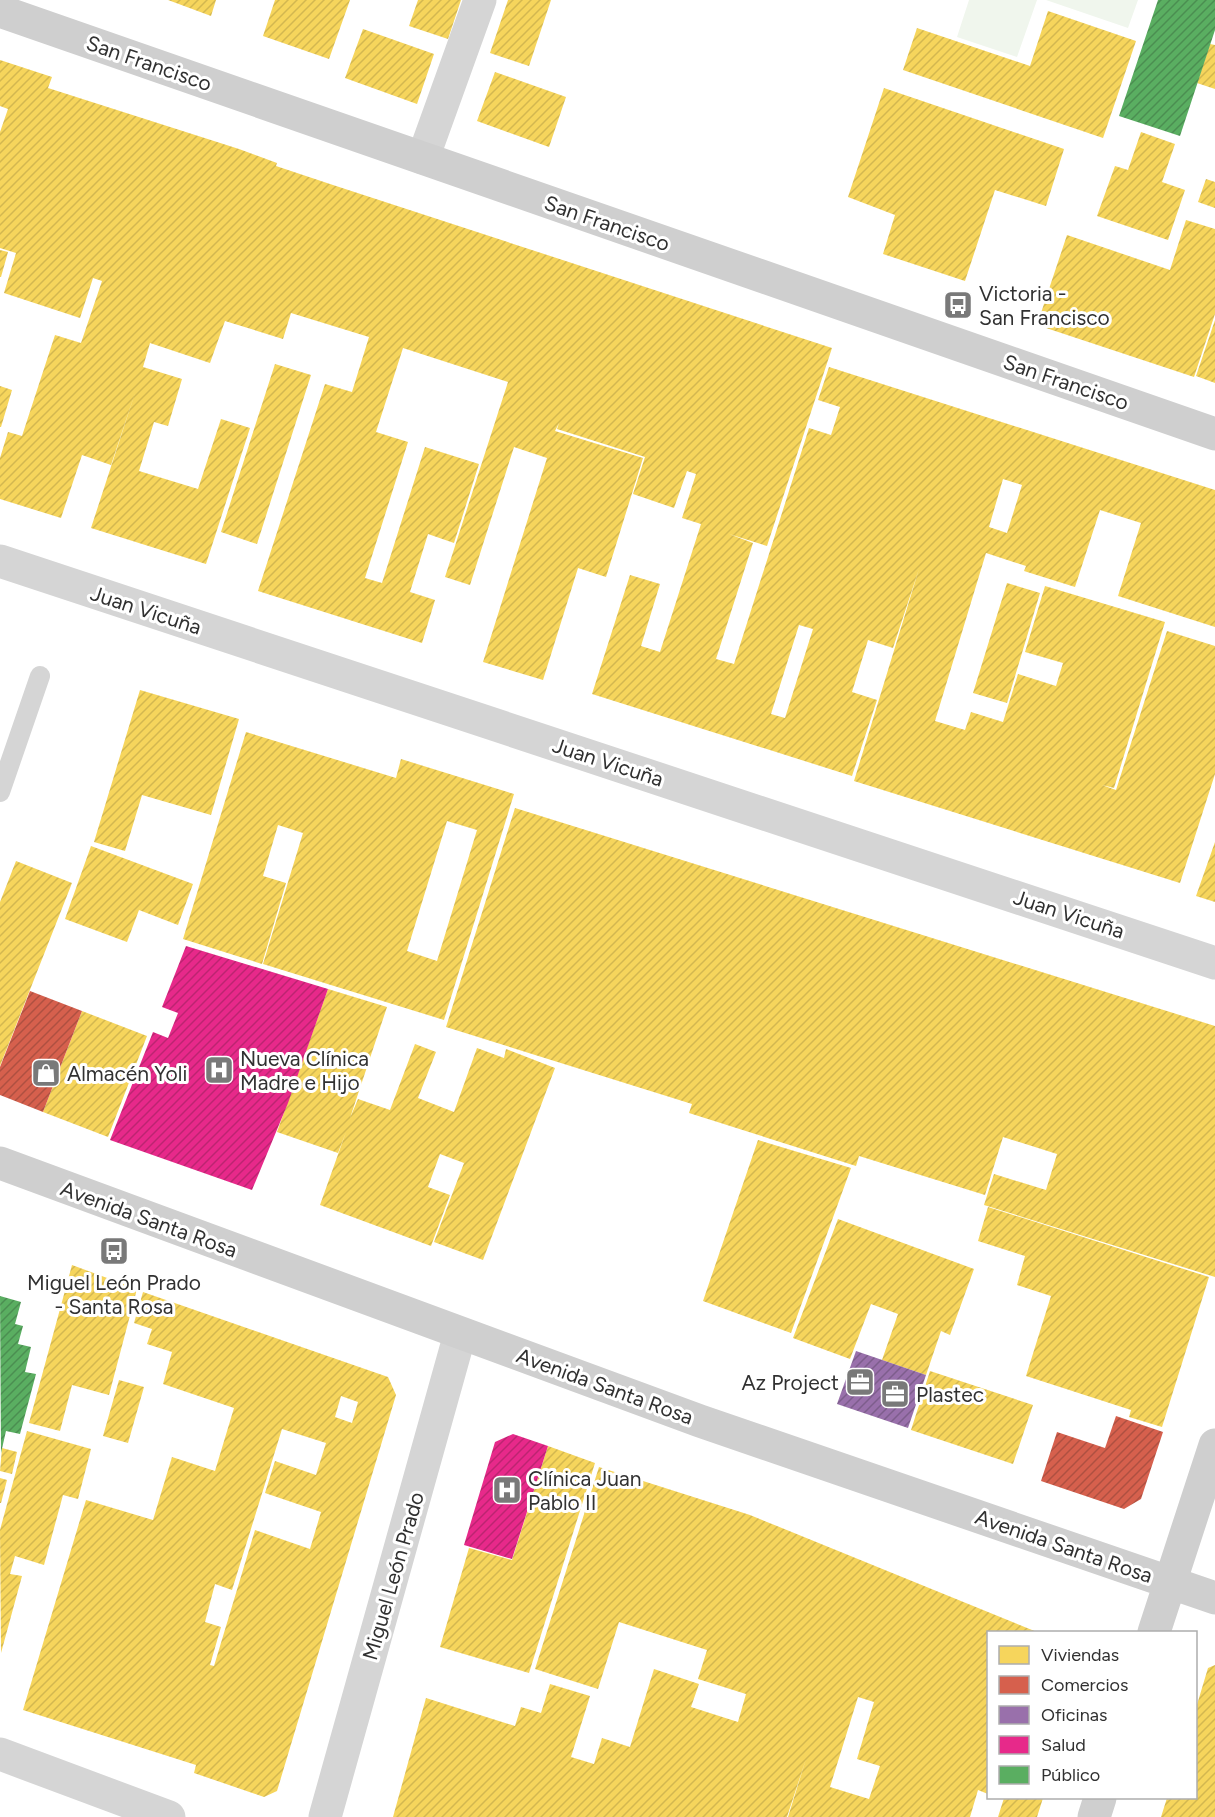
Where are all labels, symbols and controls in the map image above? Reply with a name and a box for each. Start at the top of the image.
street label: San Francisco [83,30,215,96]
street label: San Francisco [541,190,673,256]
place label: Victoria - San Francisco [979,281,1110,330]
bus stop icon: Victoria - San Francisco [942,289,974,321]
street label: San Francisco [1000,349,1132,415]
street label: Juan Vicuña [87,580,205,640]
street label: Juan Vicuña [549,732,667,792]
street label: Juan Vicuña [1010,884,1128,944]
place label: Nueva Clínica Madre e Hijo [240,1046,369,1095]
hospital icon: Nueva Clínica Madre e Hijo [203,1054,235,1086]
shop icon: Almacén Yoli [30,1057,62,1089]
place label: Almacén Yoli [67,1061,187,1086]
street label: Avenida Santa Rosa [57,1175,241,1263]
bus stop icon: Miguel León Prado - Santa Rosa [98,1235,130,1267]
place label: Miguel León Prado - Santa Rosa [27,1270,201,1319]
street label: Avenida Santa Rosa [513,1342,697,1430]
office icon: Az Project [844,1366,876,1398]
place label: Az Project [742,1370,839,1395]
office icon: Plastec [879,1378,911,1410]
place label: Plastec [916,1382,984,1407]
place label: Clínica Juan Pablo II [528,1466,641,1515]
hospital icon: Clínica Juan Pablo II [491,1474,523,1506]
street label: Miguel León Prado [357,1489,429,1663]
street label: Avenida Santa Rosa [972,1504,1156,1588]
legend [987,1631,1197,1799]
text: Viviendas [1041,1644,1119,1666]
text: Comercios [1041,1674,1128,1696]
text: Oficinas [1041,1704,1107,1726]
text: Salud [1041,1734,1086,1756]
text: Público [1041,1764,1100,1786]

